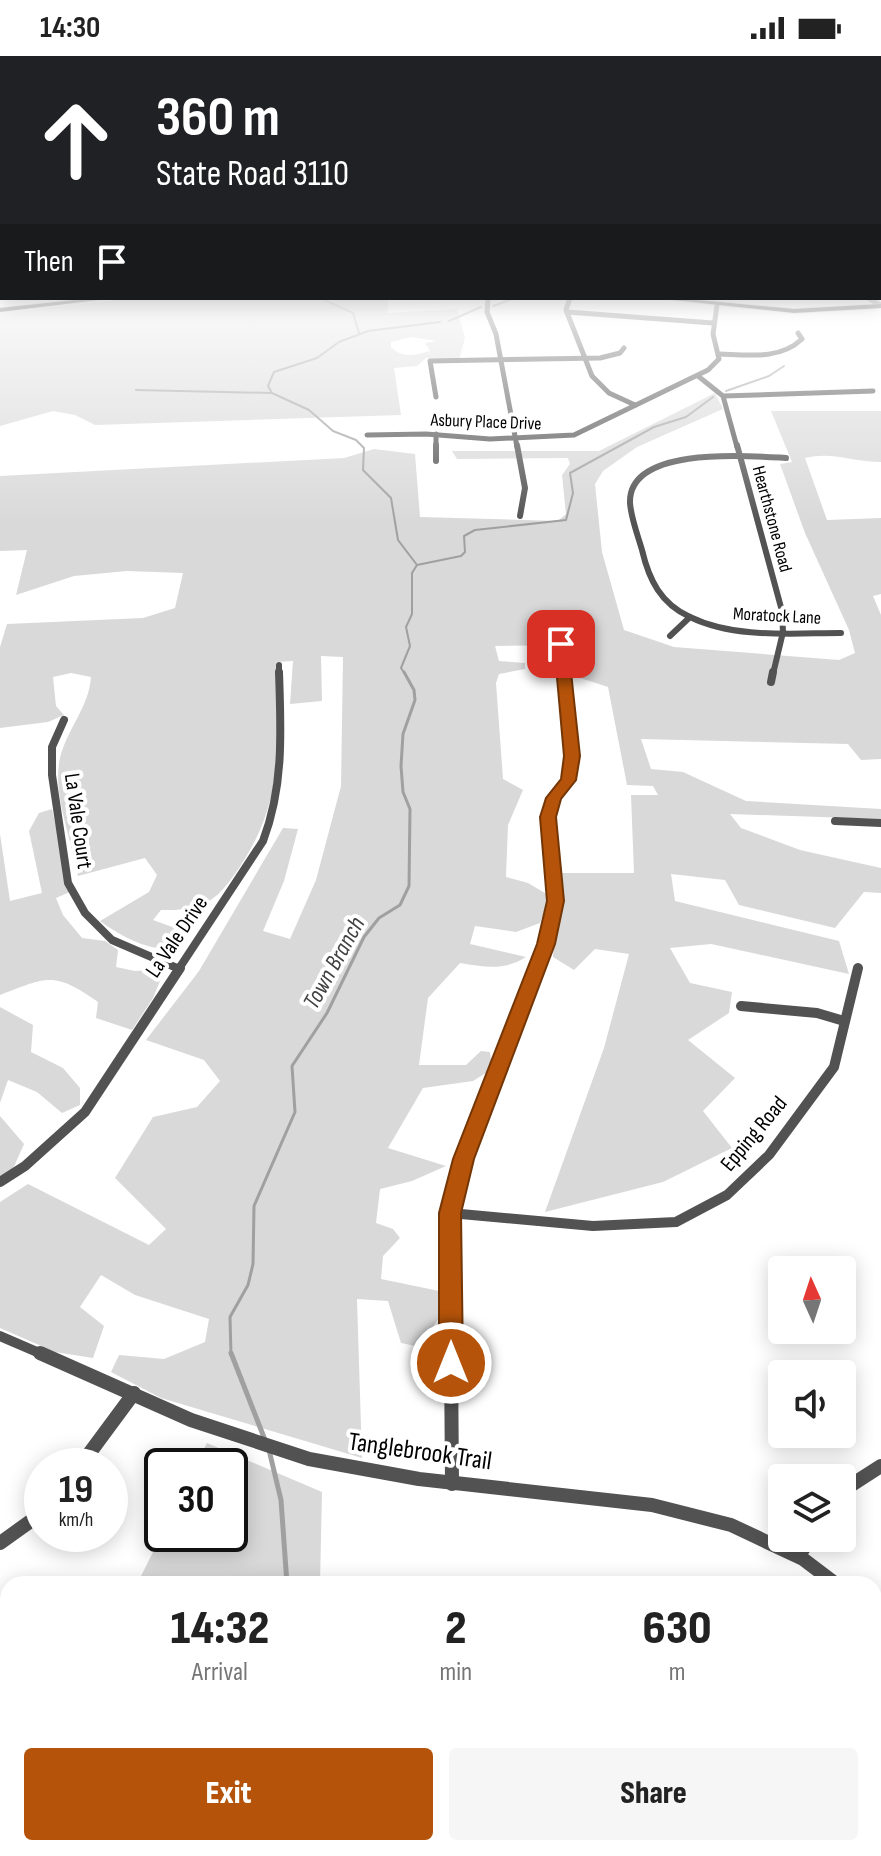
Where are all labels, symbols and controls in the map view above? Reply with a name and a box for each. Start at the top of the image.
text: 14:30 [40,10,100,46]
text: 360 m [156,85,280,152]
icon: ahead [24,88,128,192]
text: State Road 3110 [156,153,349,196]
icon: arrive [90,240,134,284]
text: Then [24,244,74,280]
street label: Asbury Place Drive [429,410,542,434]
street label: Hearthstone Road [748,464,796,574]
street label: Moratock Lane [732,603,822,629]
pin [527,610,595,678]
icon: arrive [539,622,583,666]
street label: La Vale Court [58,771,98,871]
street label: La Vale Drive [140,891,214,983]
water label: Town Branch [297,912,371,1014]
street label: Epping Road [715,1091,793,1177]
north arrow [768,1256,856,1344]
map controls [768,1256,856,1552]
position arrow [409,1321,493,1405]
button: sound [768,1360,856,1448]
street label: Tanglebrook Trail [346,1427,494,1477]
speed limit sign: 30 [144,1448,248,1552]
button: layers [768,1464,856,1552]
text: 19 [59,1466,93,1514]
text: km/h [59,1508,93,1532]
text: 14:32 [170,1600,269,1657]
text: 2 [445,1600,467,1657]
text: 630 [643,1600,712,1657]
text: Arrival [192,1657,248,1688]
text: min [440,1657,472,1688]
text: m [669,1657,685,1688]
button: Exit [24,1748,433,1840]
button: Share [449,1748,858,1840]

